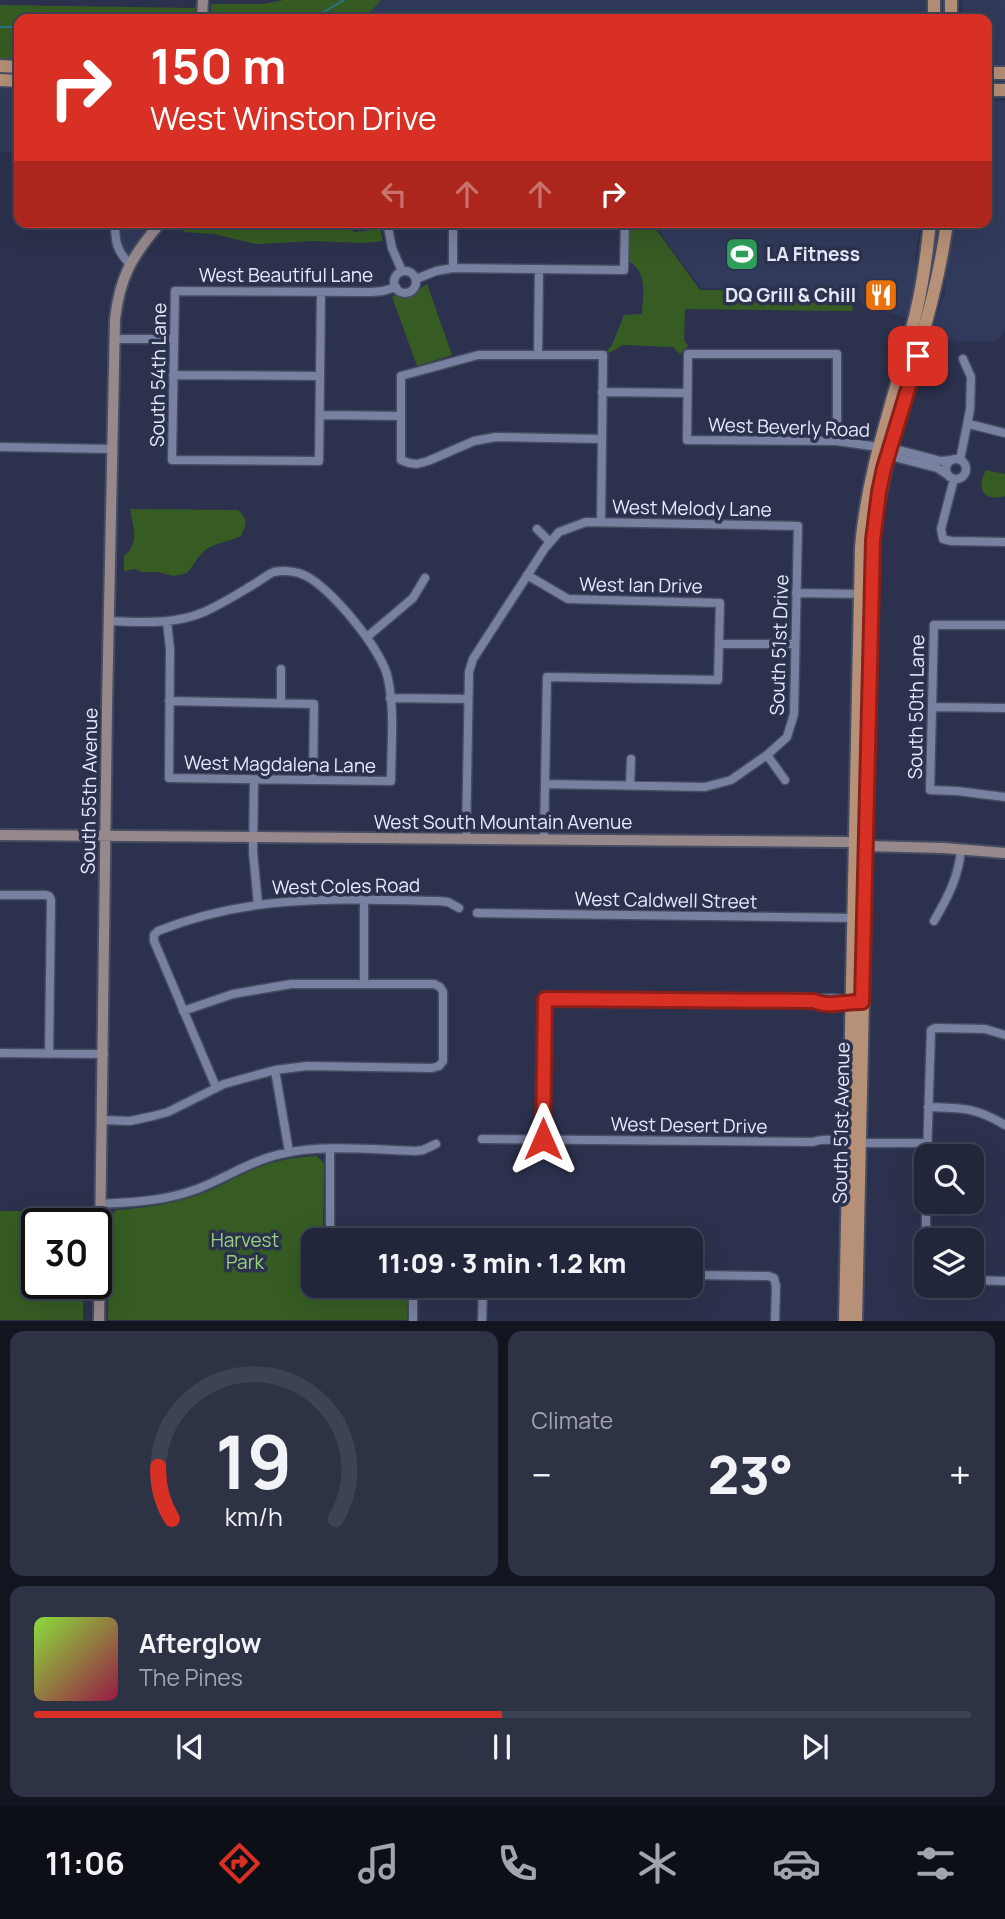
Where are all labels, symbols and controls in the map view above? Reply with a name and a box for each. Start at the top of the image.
text: 150 m [150,32,286,99]
icon: right [35,42,126,133]
text: West Winston Drive [150,96,437,140]
icon: left [375,175,413,213]
icon: ahead [448,175,486,213]
icon: ahead [521,175,559,213]
icon: right [594,175,632,213]
sports icon: LA Fitness [723,235,761,273]
place label: LA Fitness [766,241,860,267]
street label: West Beautiful Lane [199,262,373,288]
restaurant icon: DQ Grill & Chill [862,276,900,314]
place label: DQ Grill & Chill [725,282,856,308]
street label: South 54th Lane [144,303,172,447]
pin [888,326,948,386]
icon: arrive [899,337,937,375]
street label: West Beverly Road [708,411,870,443]
street label: West Melody Lane [612,494,772,522]
street label: West Ian Drive [579,571,703,599]
street label: South 51st Drive [764,574,794,716]
street label: South 50th Lane [902,634,930,780]
street label: South 55th Avenue [75,707,103,875]
street label: West Magdalena Lane [184,749,376,779]
street label: West South Mountain Avenue [374,809,632,835]
street label: West Coles Road [272,872,420,900]
street label: West Caldwell Street [574,885,758,915]
street label: South 51st Avenue [827,1042,855,1204]
position arrow [506,1102,580,1176]
street label: West Desert Drive [610,1111,768,1139]
map controls [914,1144,984,1298]
button: search [914,1144,984,1214]
speed limit sign: 30 [21,1208,112,1299]
park label: Harvest Park [211,1227,279,1275]
button: layers [914,1228,984,1298]
text: 11:09 · 3 min · 1.2 km [378,1245,626,1281]
text: Climate [532,1404,613,1436]
text: 19 [215,1412,292,1512]
text: 23° [708,1439,793,1510]
text: − [532,1448,552,1500]
text: + [949,1448,971,1500]
text: km/h [225,1499,283,1534]
text: Afterglow [139,1625,261,1661]
text: The Pines [139,1661,243,1693]
icon: previous [171,1728,209,1766]
icon: pause [483,1728,521,1766]
icon: next [796,1728,834,1766]
icon: directions [215,1839,264,1888]
icon: music [354,1839,403,1888]
icon: phone [493,1839,542,1888]
icon: climate [633,1839,682,1888]
icon: car [772,1839,821,1888]
icon: filters [911,1839,960,1888]
text: 11:06 [45,1841,125,1885]

